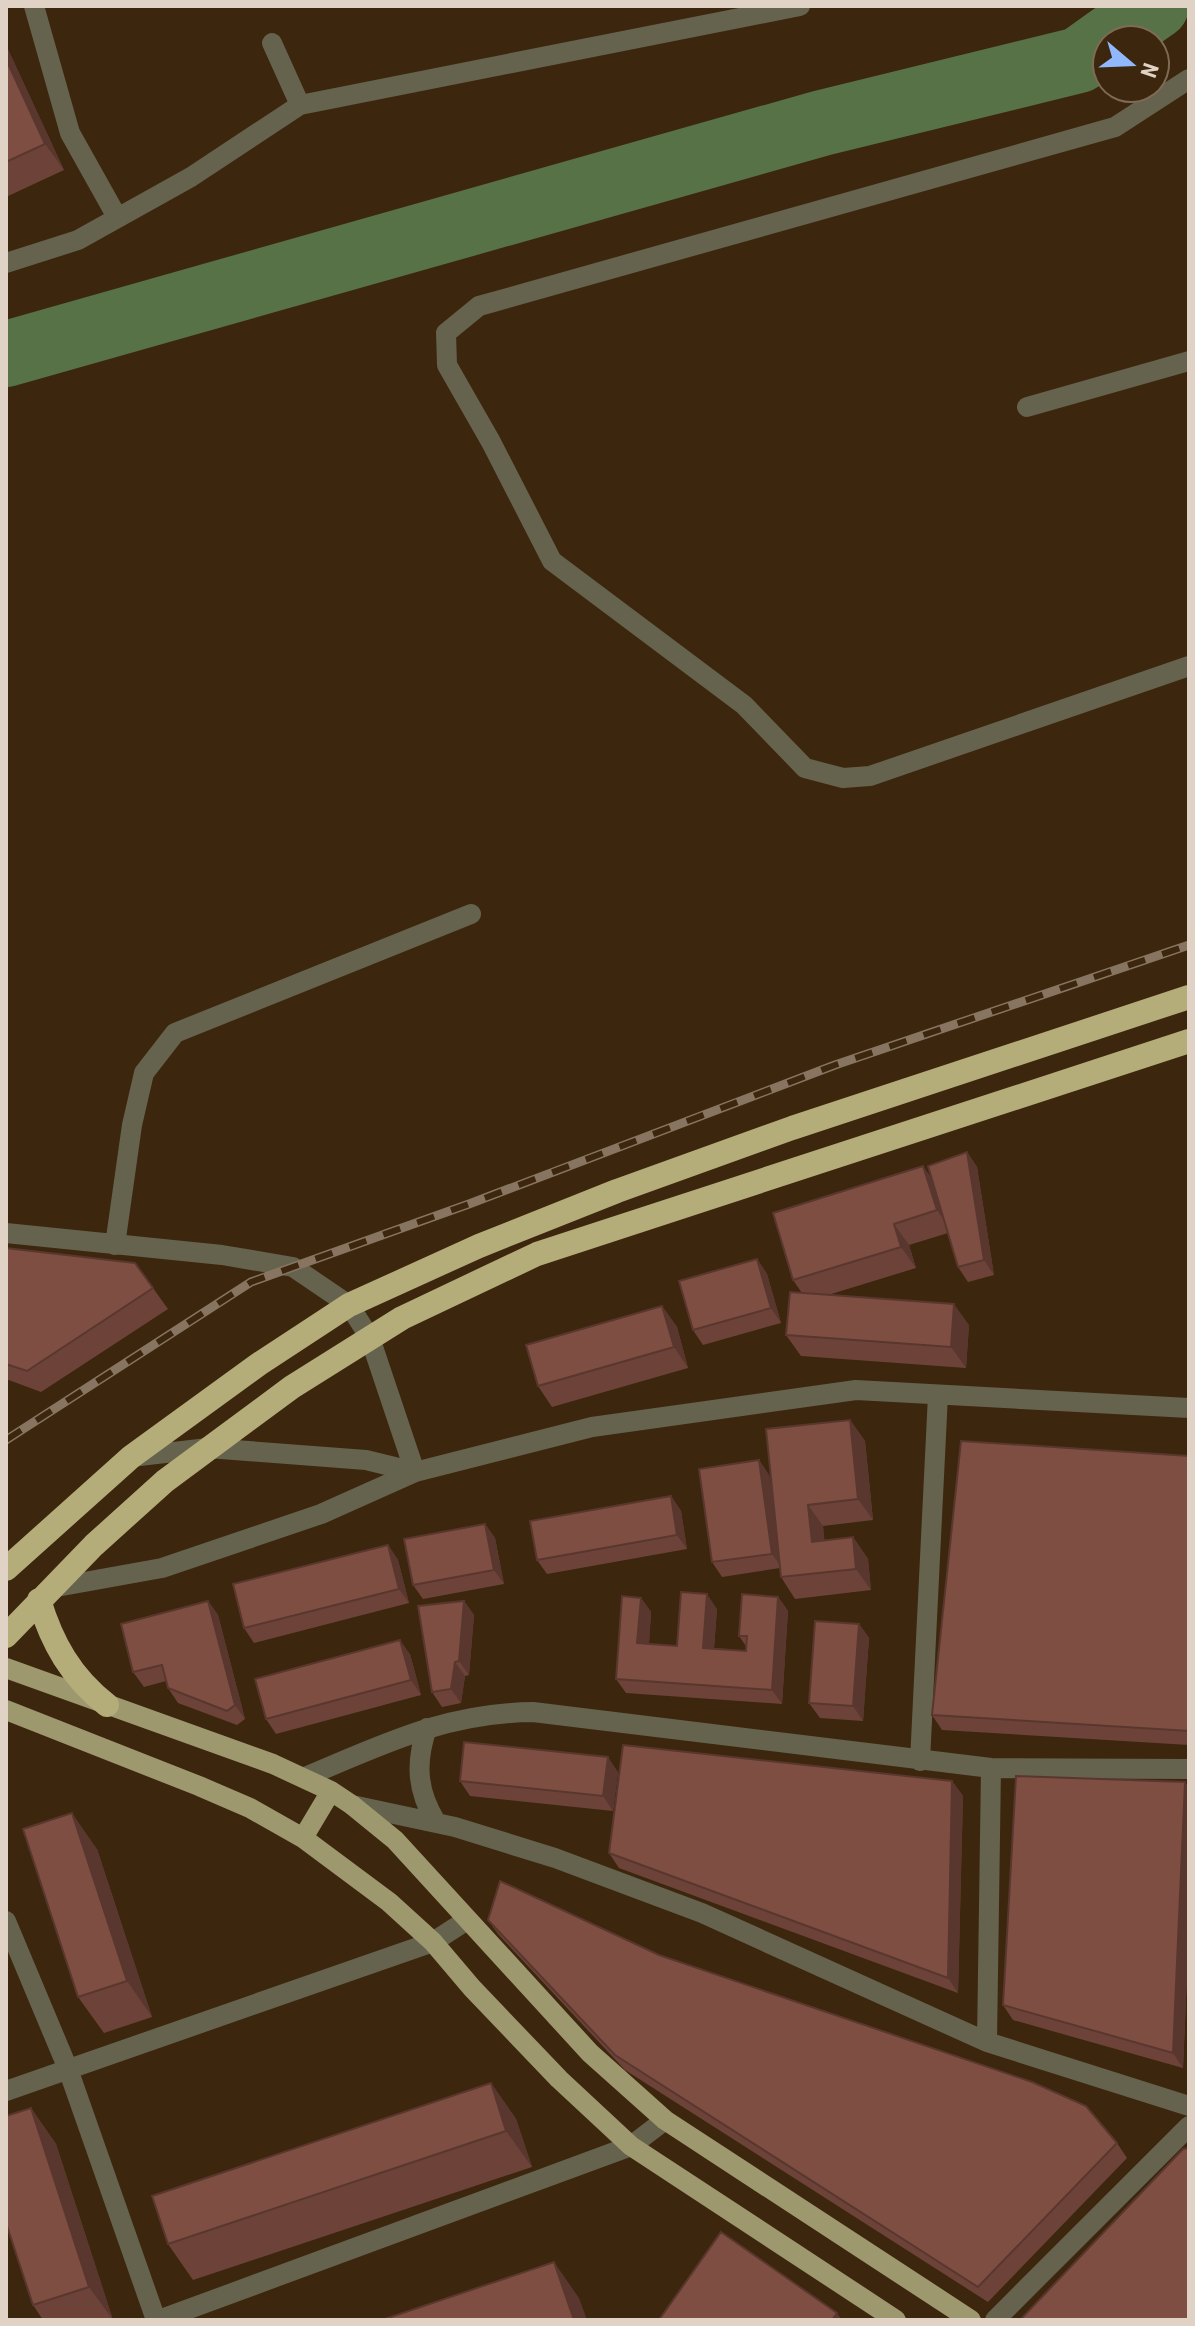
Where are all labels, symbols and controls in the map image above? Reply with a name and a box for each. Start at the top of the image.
north arrow [1091,24,1171,104]
text: N [1135,60,1163,81]

